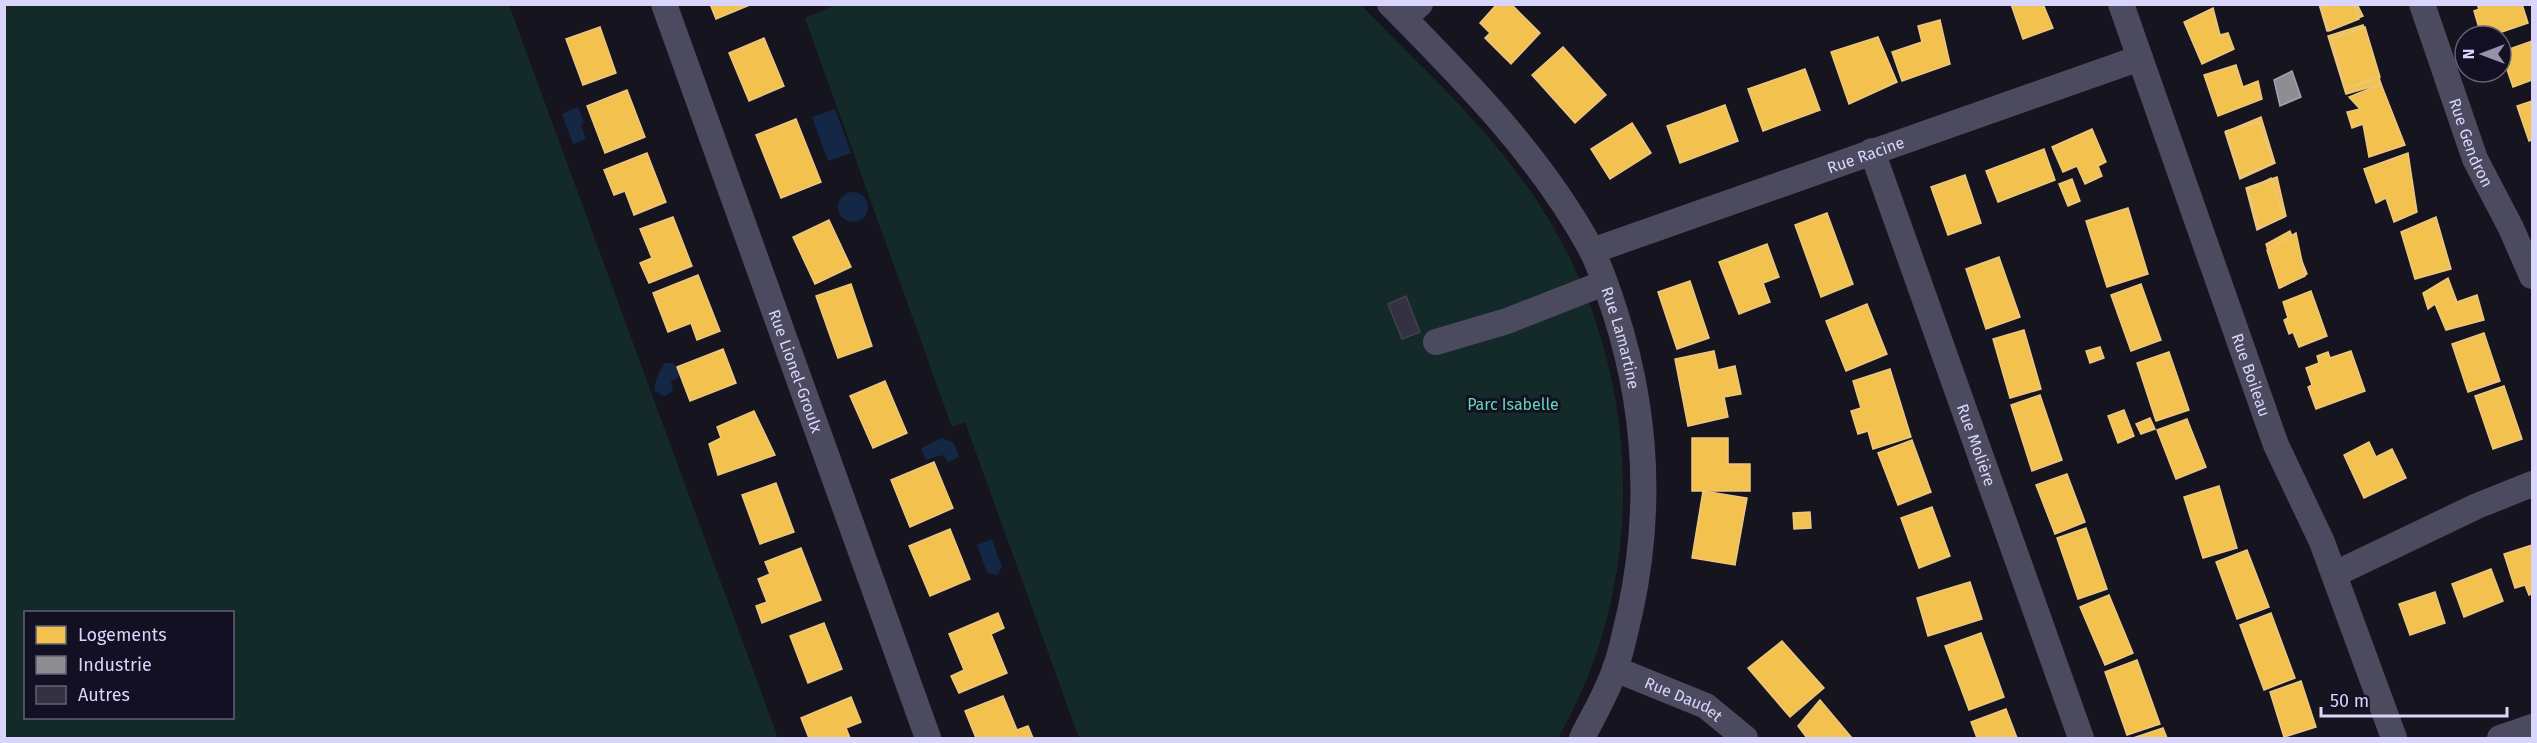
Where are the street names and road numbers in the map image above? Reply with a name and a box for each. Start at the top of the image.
street label: Rue Gendron [2445,95,2497,190]
street label: Rue Racine [1824,132,1907,177]
street label: Rue Lamartine [1598,284,1644,391]
street label: Rue Lionel-Groulx [765,307,827,436]
street label: Rue Boileau [2228,331,2275,419]
street label: Rue Molière [1953,401,2000,489]
street label: Rue Daudet [1642,673,1727,725]

